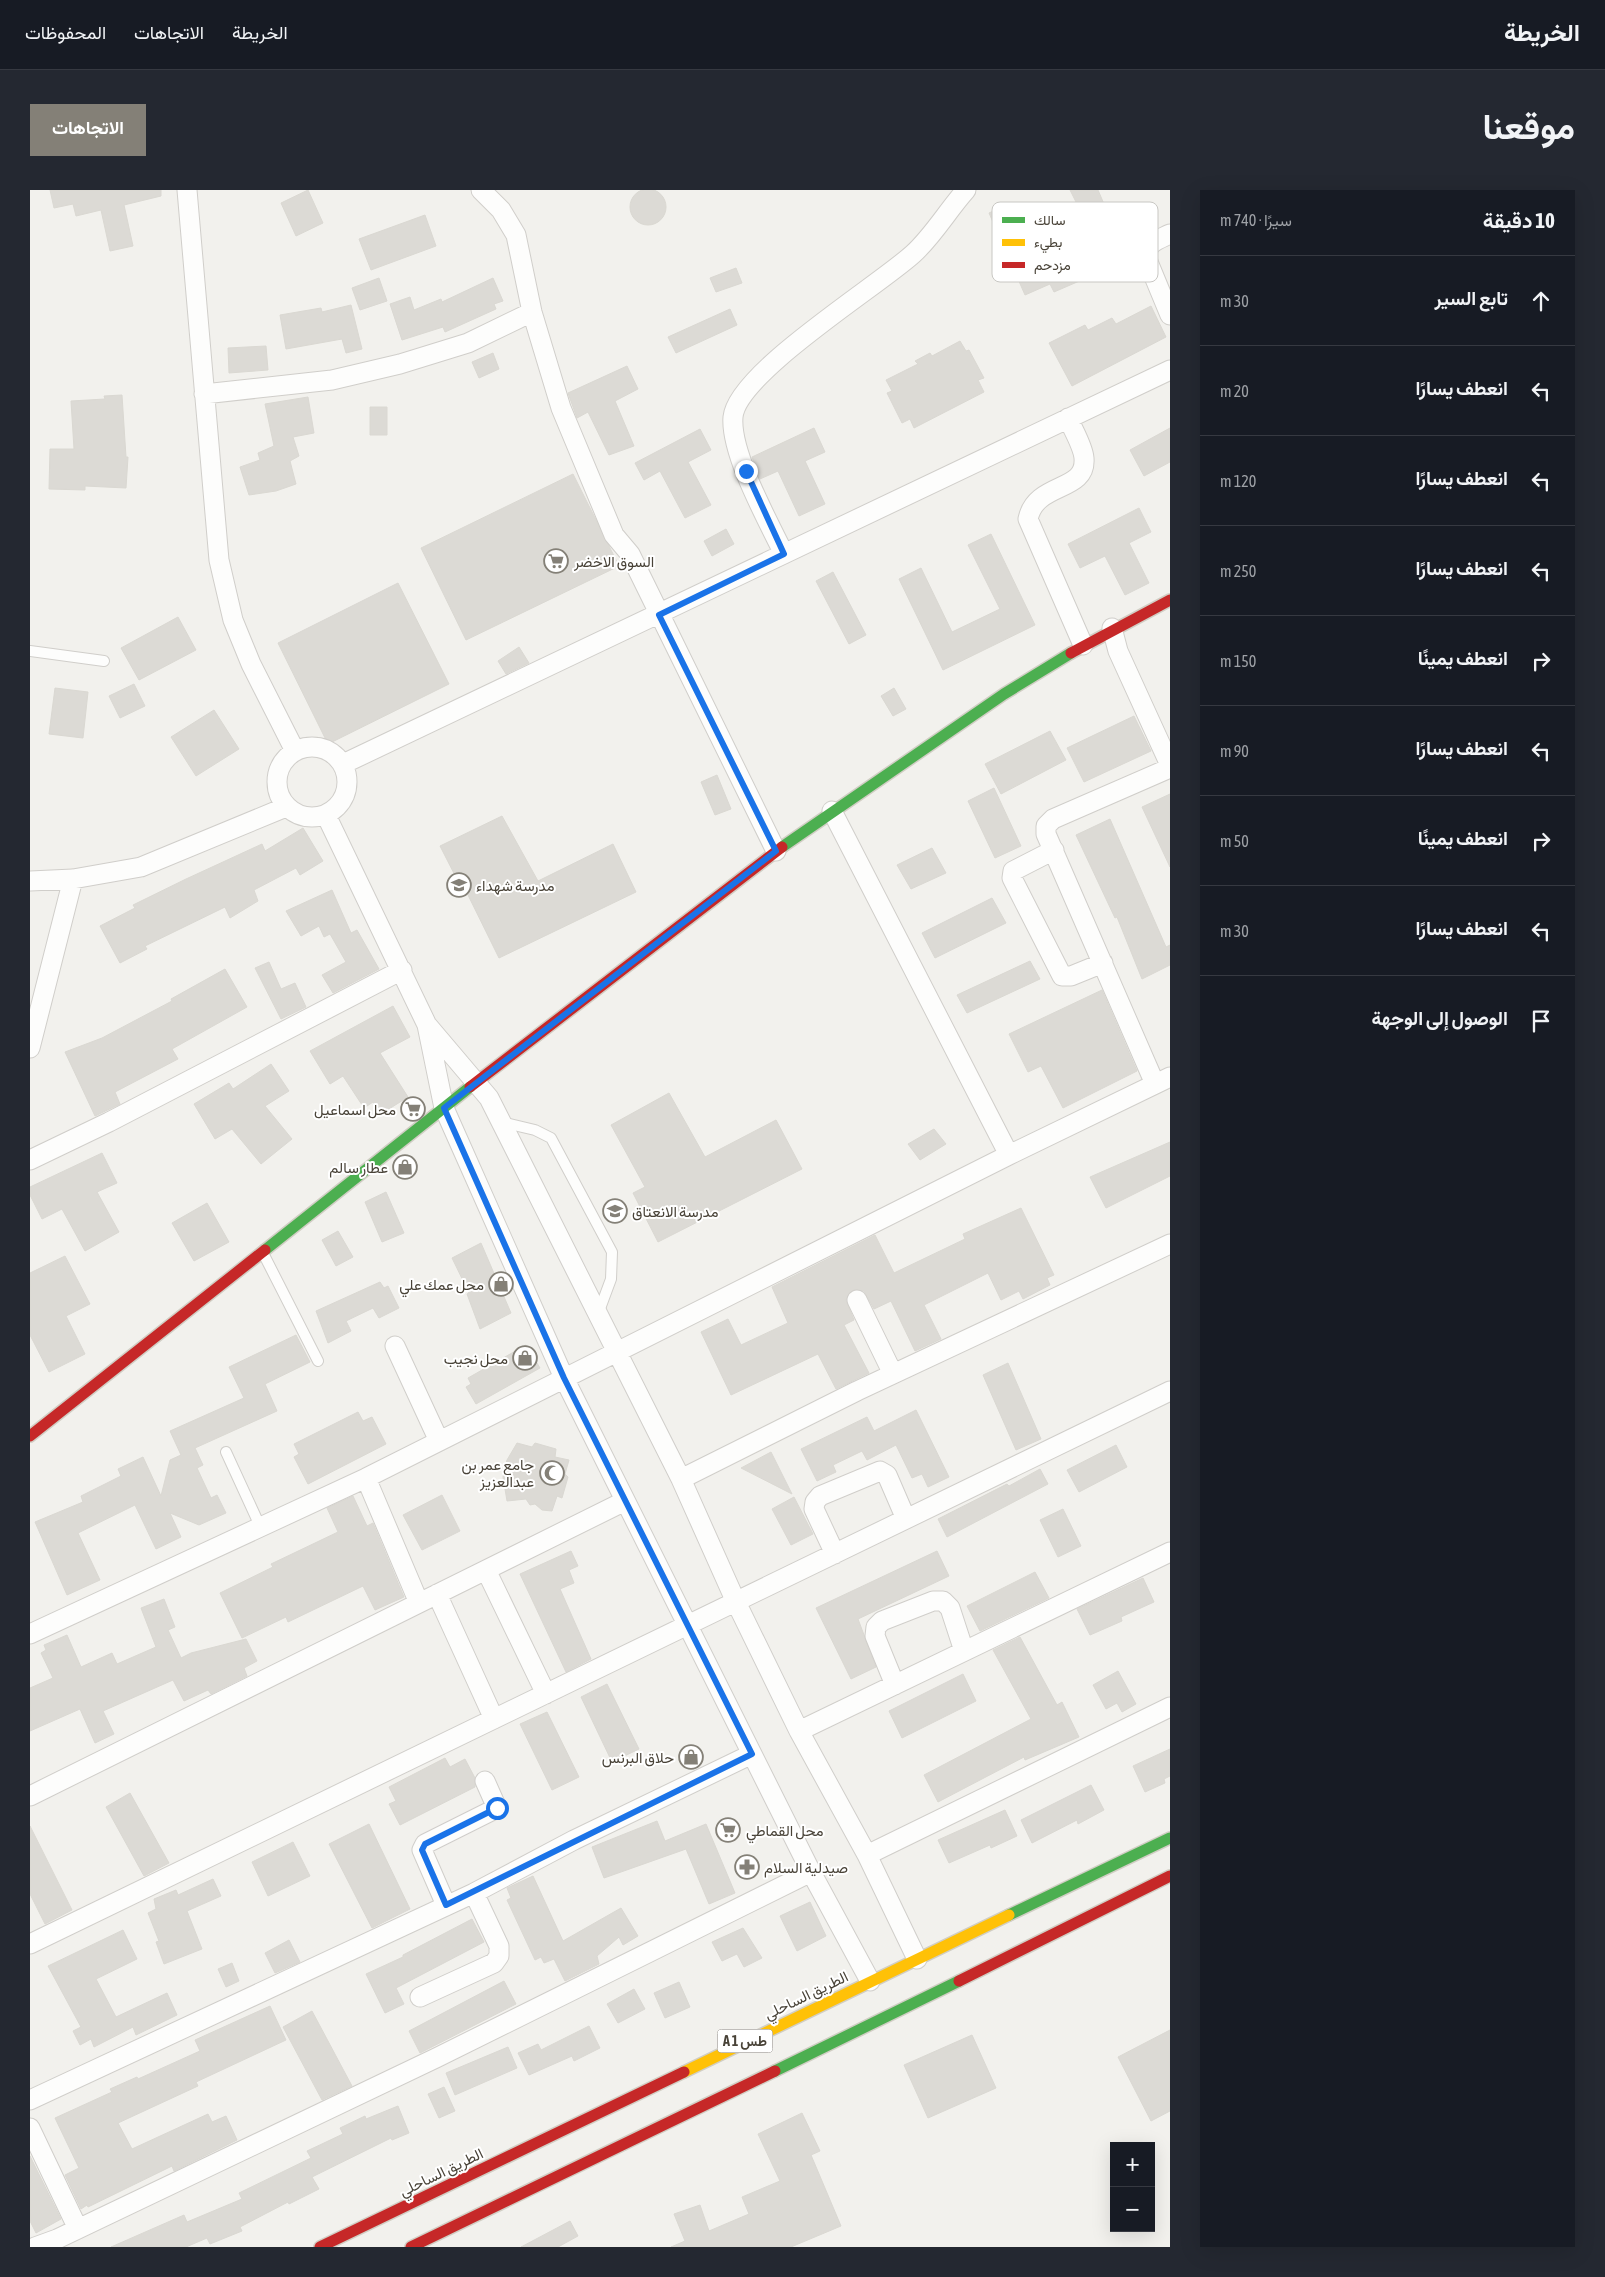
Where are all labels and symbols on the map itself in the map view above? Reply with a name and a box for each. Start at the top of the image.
legend [992,202,1158,282]
text: سالك [1034,212,1065,228]
text: بطيء [1034,234,1062,254]
text: مزدحم [1034,257,1071,274]
route end [735,460,758,483]
supermarket icon: السوق الاخضر [543,548,569,574]
place label: السوق الاخضر [573,553,654,571]
school or university icon: مدرسة شهداء [446,872,472,898]
place label: مدرسة شهداء [476,877,554,895]
supermarket icon: محل اسماعيل [400,1096,426,1122]
place label: محل اسماعيل [314,1101,396,1119]
shop icon: عطار سالم [392,1154,418,1180]
place label: عطار سالم [329,1159,388,1178]
school or university icon: مدرسة الانعتاق [602,1198,628,1224]
place label: مدرسة الانعتاق [632,1203,719,1221]
shop icon: محل عمك علي [488,1271,514,1297]
place label: محل عمك علي [399,1276,484,1298]
shop icon: محل نجيب [512,1345,538,1371]
place label: محل نجيب [444,1350,508,1368]
place label: جامع عمر بن عبدالعزيز [461,1456,534,1491]
mosque icon: جامع عمر بن عبدالعزيز [539,1460,565,1486]
shop icon: حلاق البرنس [678,1744,704,1770]
place label: حلاق البرنس [602,1749,674,1768]
route start [486,1797,509,1820]
supermarket icon: محل القماطي [715,1817,741,1843]
place label: محل القماطي [746,1822,824,1844]
pharmacy icon: صيدلية السلام [734,1854,760,1880]
place label: صيدلية السلام [764,1859,848,1878]
street label: الطريق الساحلي [761,1967,853,2027]
road number: A 1 طس [718,2030,772,2052]
street label: الطريق الساحلي [396,2144,488,2204]

